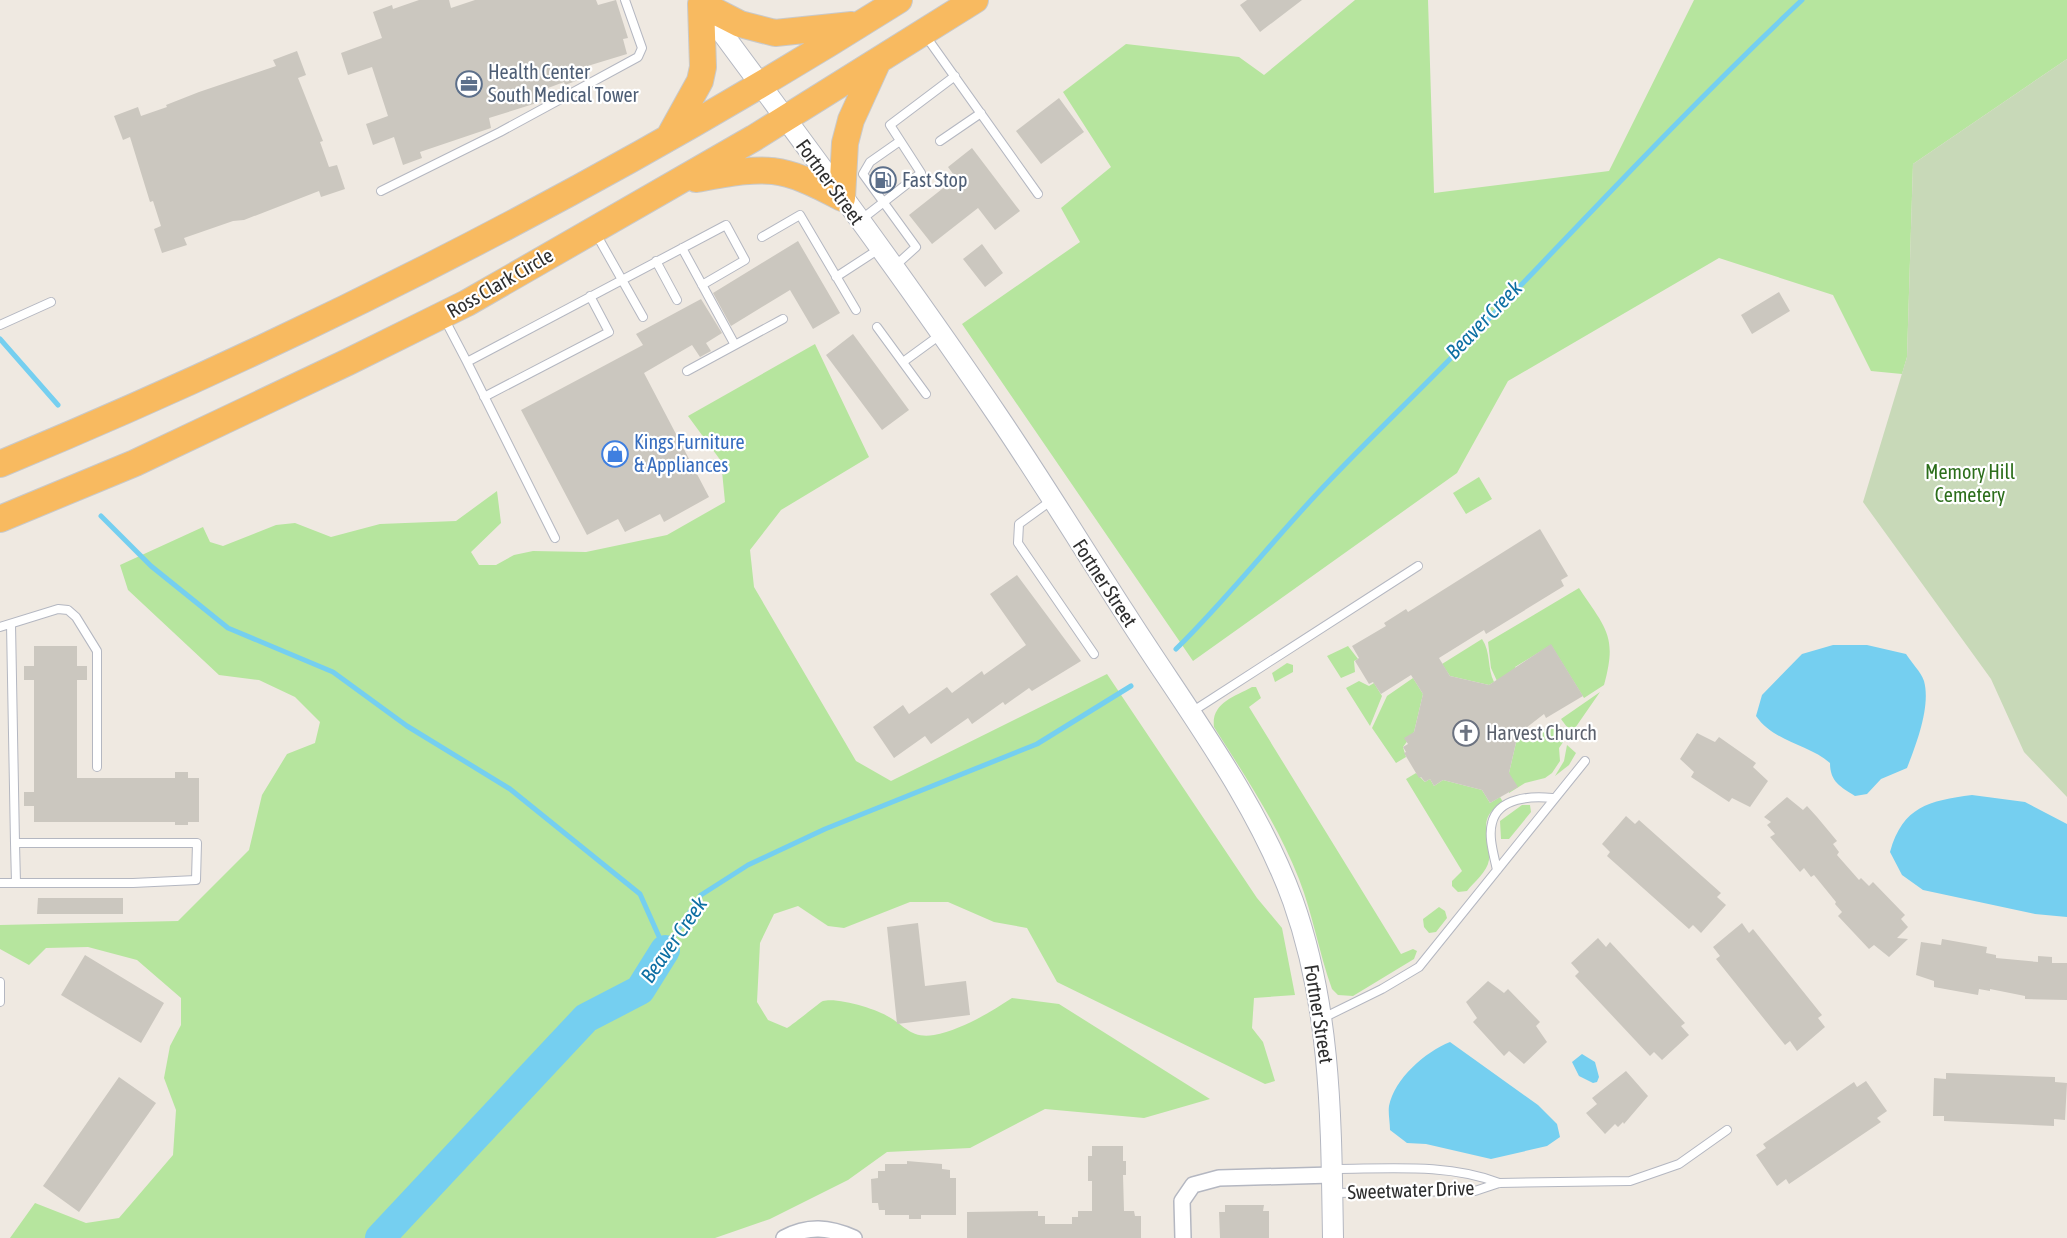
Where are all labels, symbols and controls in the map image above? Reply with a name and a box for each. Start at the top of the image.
place label: Health Center South Medical Tower [488,60,639,106]
office icon: Health Center South Medical Tower [454,69,484,99]
street label: Fortner Street [792,135,869,229]
fuel station icon: Fast Stop [868,165,898,195]
place label: Fast Stop [902,168,967,191]
street label: Ross Clark Circle [443,243,557,322]
water label: Beaver Creek [1440,275,1527,363]
place label: Kings Furniture & Appliances [634,430,745,476]
shop icon: Kings Furniture & Appliances [600,439,630,469]
park label: Memory Hill Cemetery [1925,460,2016,506]
street label: Fortner Street [1069,535,1142,631]
church icon: Harvest Church [1451,718,1481,748]
place label: Harvest Church [1486,721,1597,744]
water label: Beaver Creek [635,891,712,987]
street label: Fortner Street [1300,963,1339,1065]
street label: Sweetwater Drive [1347,1176,1475,1203]

